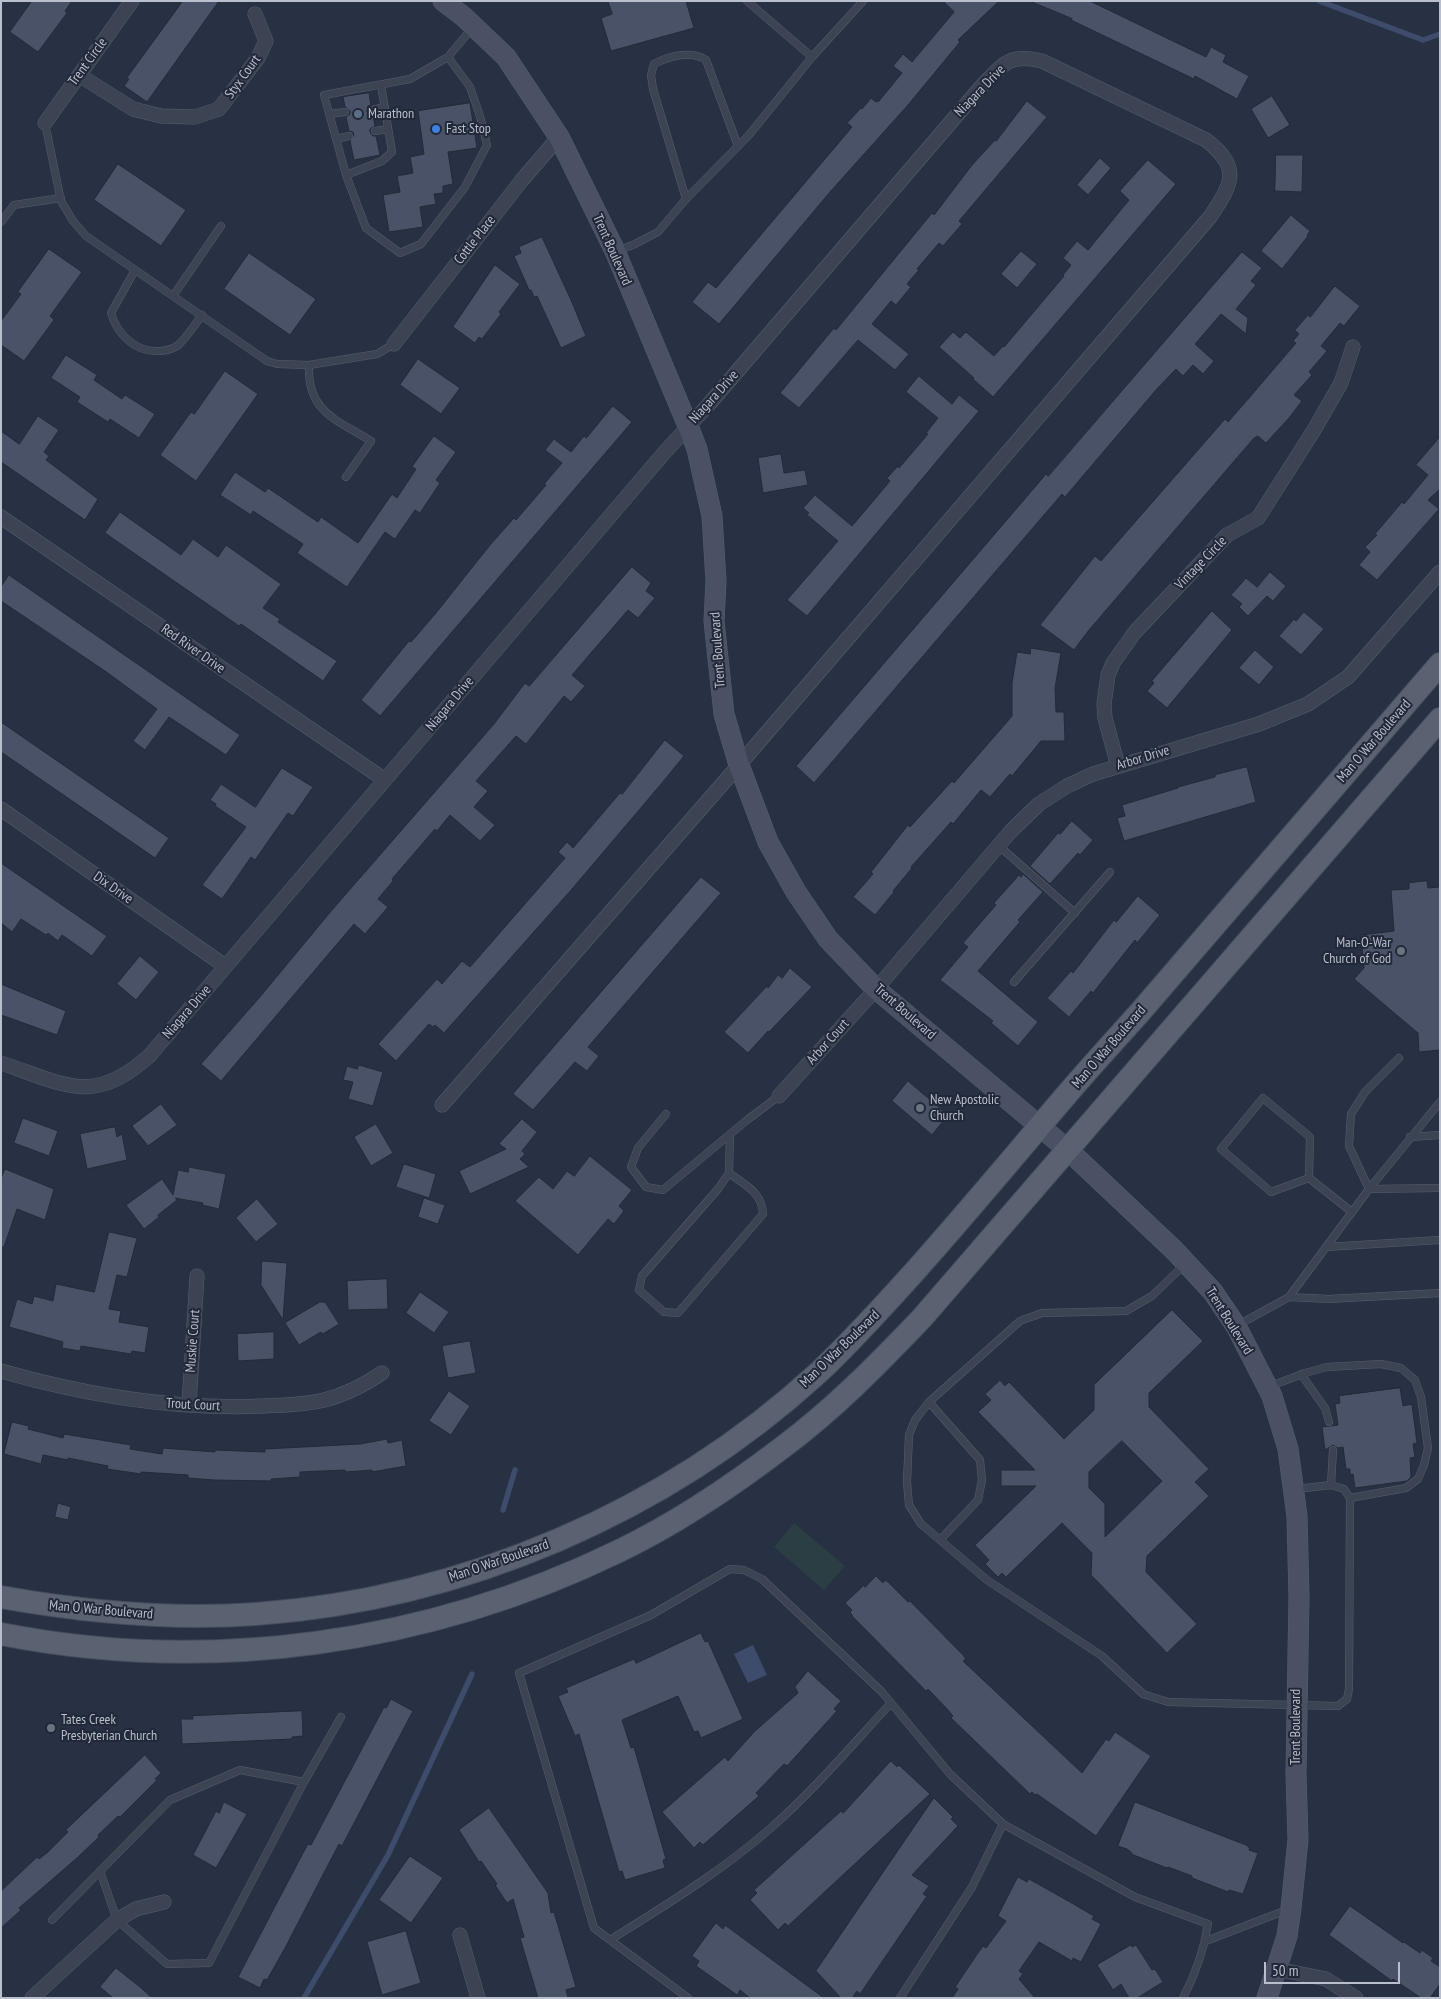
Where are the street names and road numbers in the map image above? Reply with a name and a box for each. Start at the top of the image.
street label: Trent Circle [65,35,111,89]
street label: Styx Court [222,52,264,102]
street label: Niagara Drive [951,62,1009,120]
street label: Cottle Place [451,212,499,268]
street label: Trent Boulevard [589,212,635,288]
street label: Niagara Drive [686,367,742,427]
street label: Vintage Circle [1172,533,1230,593]
street label: Trent Boulevard [707,611,729,689]
street label: Red River Drive [158,621,228,677]
street label: Niagara Drive [422,673,478,735]
street label: Man O War Boulevard [1334,696,1414,786]
street label: Arbor Drive [1114,742,1172,774]
street label: Dix Drive [90,868,136,908]
street label: Trent Boulevard [871,981,939,1043]
street label: Niagara Drive [159,982,215,1042]
street label: Man O War Boulevard [1069,1002,1149,1092]
street label: Arbor Court [803,1016,853,1068]
street label: Trent Boulevard [1202,1284,1256,1358]
street label: Man O War Boulevard [797,1307,883,1391]
street label: Muskie Court [182,1309,204,1373]
street label: Trout Court [166,1395,220,1415]
street label: Man O War Boulevard [447,1536,551,1586]
street label: Man O War Boulevard [48,1597,154,1623]
street label: Trent Boulevard [1288,1689,1304,1765]

